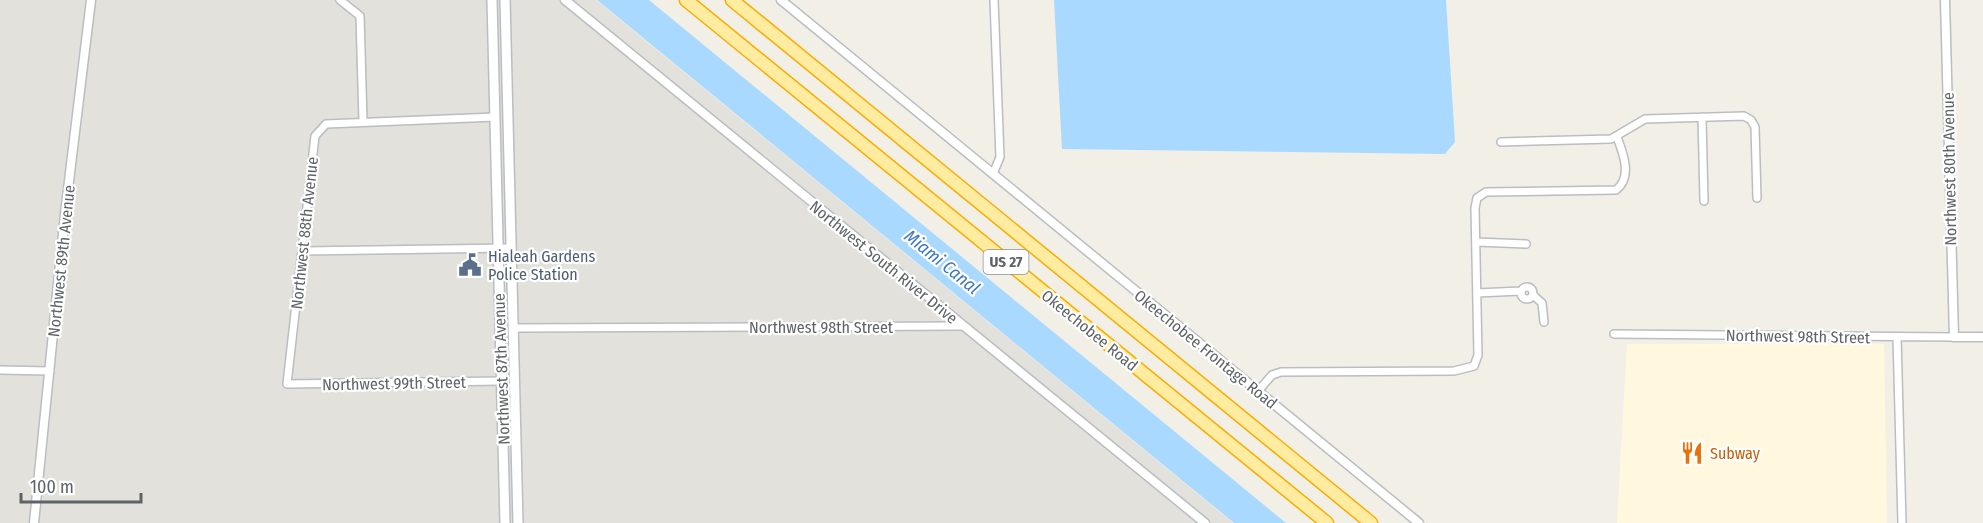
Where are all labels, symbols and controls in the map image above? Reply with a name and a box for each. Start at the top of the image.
street label: Northwest 80th Avenue [1939,92,1960,246]
street label: Northwest 88th Avenue [287,156,322,310]
street label: Northwest 89th Avenue [44,184,79,338]
street label: Northwest South River Drive [806,197,961,328]
water label: Miami Canal [900,225,984,299]
place label: Hialeah Gardens Police Station [488,247,595,284]
road number: US 27 [984,250,1028,274]
public building icon: Hialeah Gardens Police Station [457,252,483,278]
street label: Okeechobee Road [1038,286,1142,375]
street label: Okeechobee Frontage Road [1130,286,1281,413]
street label: Northwest 87th Avenue [489,293,514,445]
street label: Northwest 98th Street [749,318,894,337]
street label: Northwest 98th Street [1726,326,1871,347]
street label: Northwest 99th Street [322,373,467,394]
restaurant icon: Subway [1679,440,1705,466]
place label: Subway [1710,444,1761,463]
scale bar [21,466,141,504]
text: 100 m [30,476,74,498]

